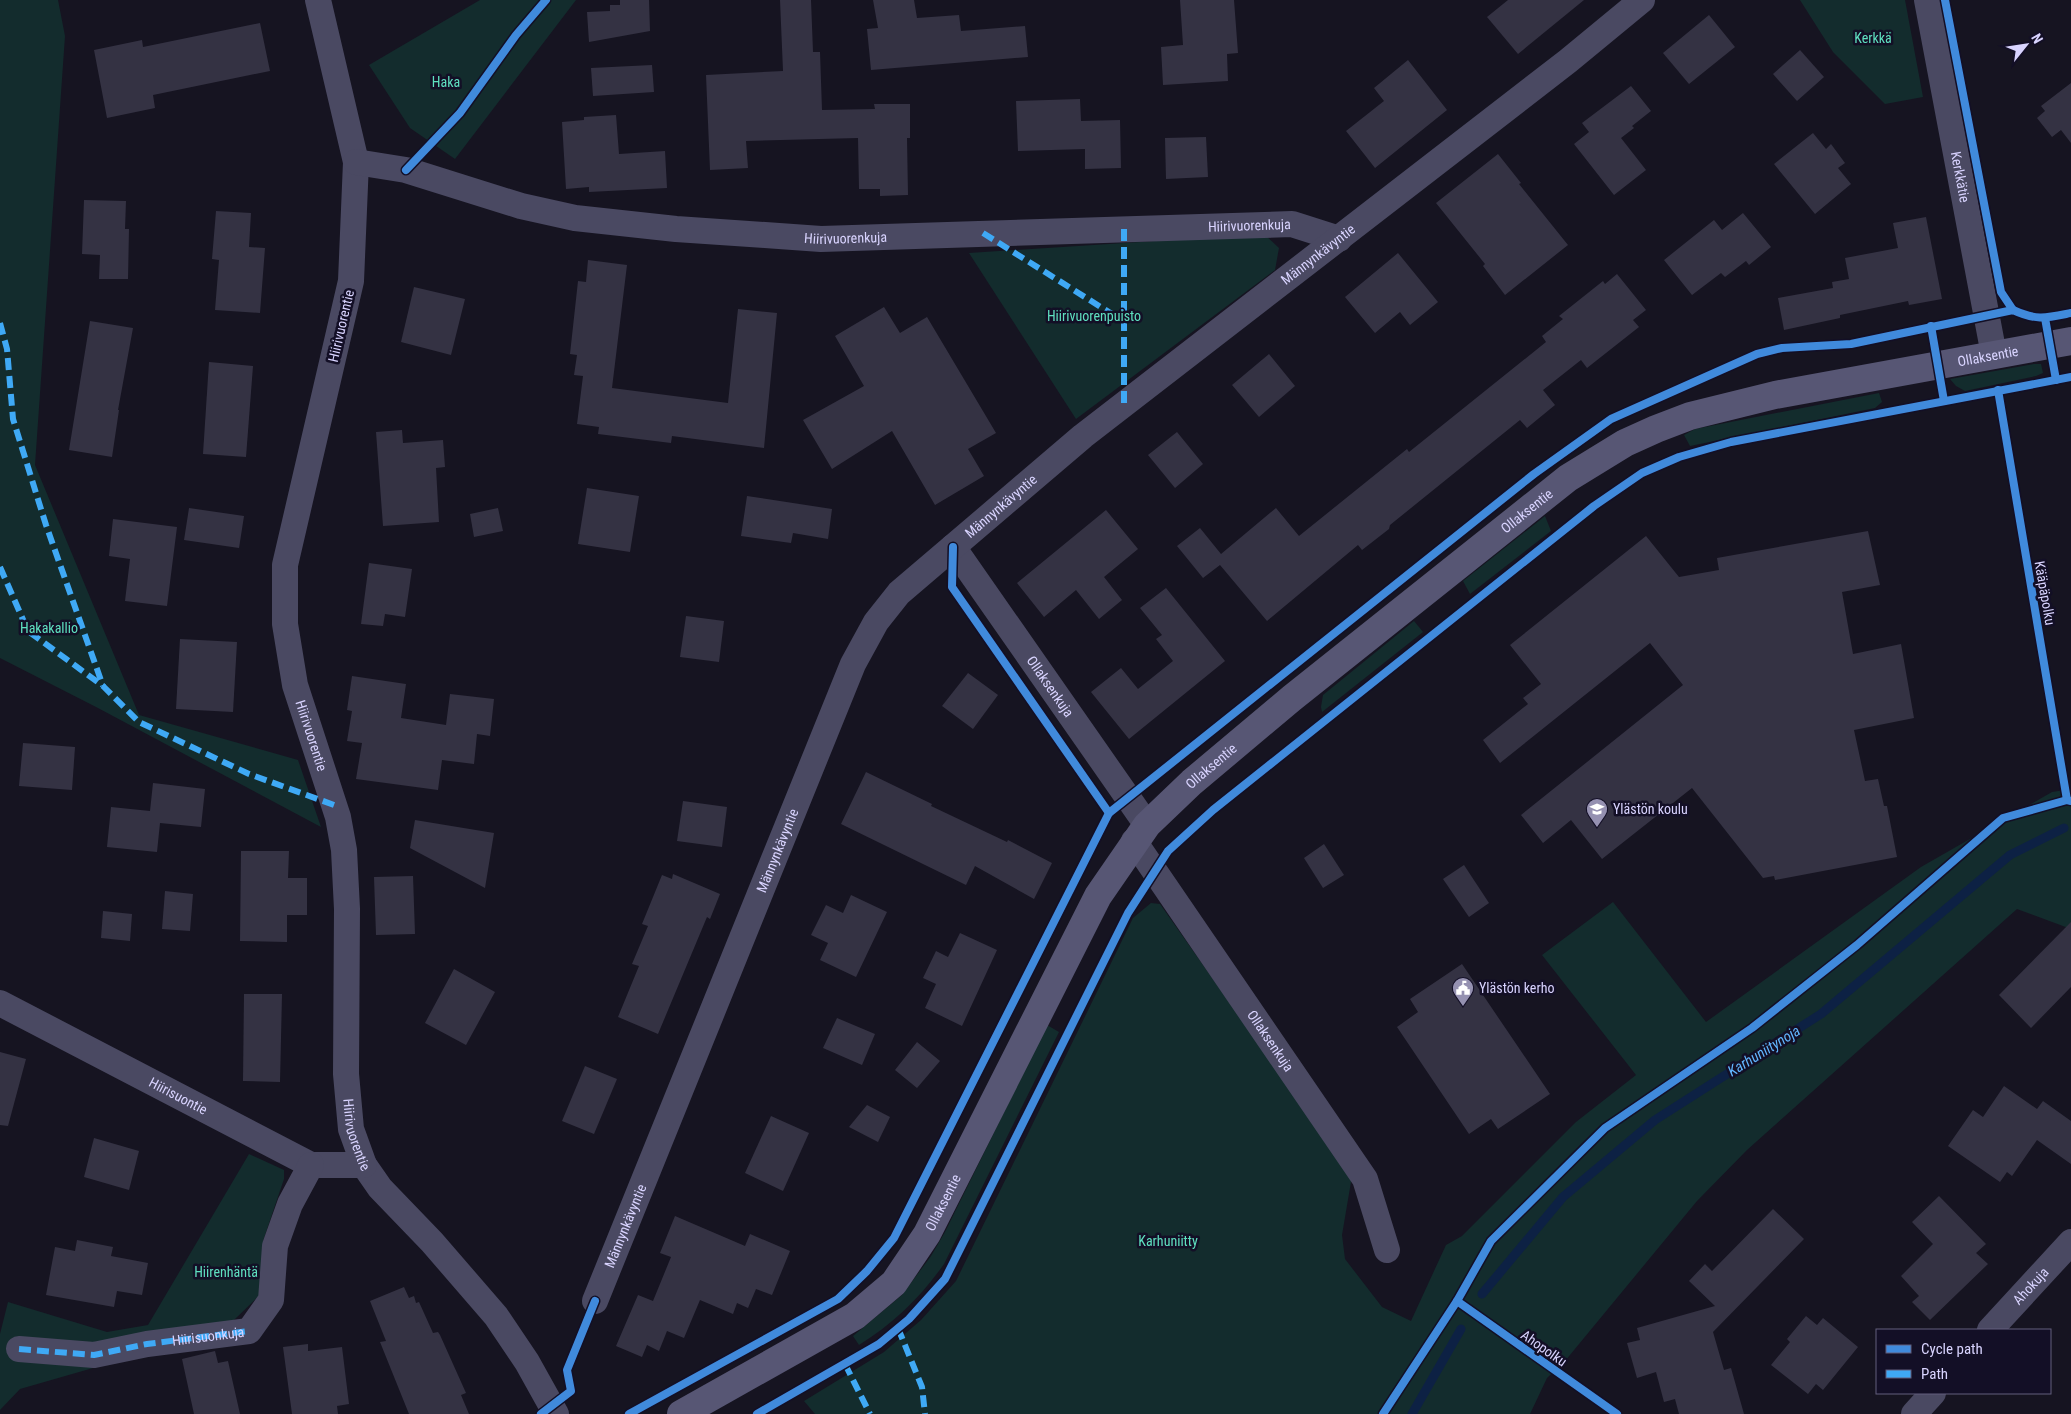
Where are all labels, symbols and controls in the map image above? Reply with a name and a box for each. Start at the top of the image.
north arrow [2001,20,2051,70]
park label: Kerkkä [1854,30,1892,46]
text: N [2028,31,2046,46]
park label: Haka [432,74,460,90]
street label: Kerkkätie [1948,150,1973,204]
street label: Hiirivuorenkuja [1208,216,1291,235]
street label: Männynkävyntie [1278,221,1358,288]
street label: Hiirivuorenkuja [804,229,887,247]
street label: Hiirivuorentie [325,288,357,364]
park label: Hiirivuorenpuisto [1047,308,1141,324]
street label: Ollaksentie [1956,343,2020,370]
street label: Männynkävyntie [962,471,1040,541]
street label: Ollaksentie [1498,485,1556,536]
street label: Kääpäpolku [2031,560,2059,626]
park label: Hakakallio [20,620,78,636]
street label: Ollaksenkuja [1024,653,1077,720]
street label: Hiirivuorentie [292,698,331,774]
street label: Ollaksentie [1182,740,1240,792]
school or university icon: Ylästön koulu [1585,797,1609,828]
place label: Ylästön koulu [1613,801,1688,817]
street label: Männynkävyntie [753,806,802,895]
public building icon: Ylästön kerho [1451,976,1475,1007]
place label: Ylästön kerho [1479,980,1554,996]
street label: Ollaksenkuja [1244,1007,1297,1074]
water label: Karhuniitynoja [1724,1022,1804,1080]
street label: Hiirisuontie [146,1074,211,1118]
street label: Hiirivuorentie [340,1098,374,1174]
street label: Ollaksentie [922,1171,964,1234]
street label: Männynkävyntie [601,1181,650,1270]
park label: Karhuniitty [1138,1233,1198,1249]
park label: Hiirenhäntä [194,1264,258,1280]
street label: Ahokuja [2010,1264,2052,1308]
street label: Hiirisuonkuja [171,1324,245,1349]
street label: Ahopolku [1518,1327,1570,1369]
legend [1876,1329,2051,1394]
text: Cycle path [1921,1340,1983,1358]
text: Path [1921,1365,1948,1383]

